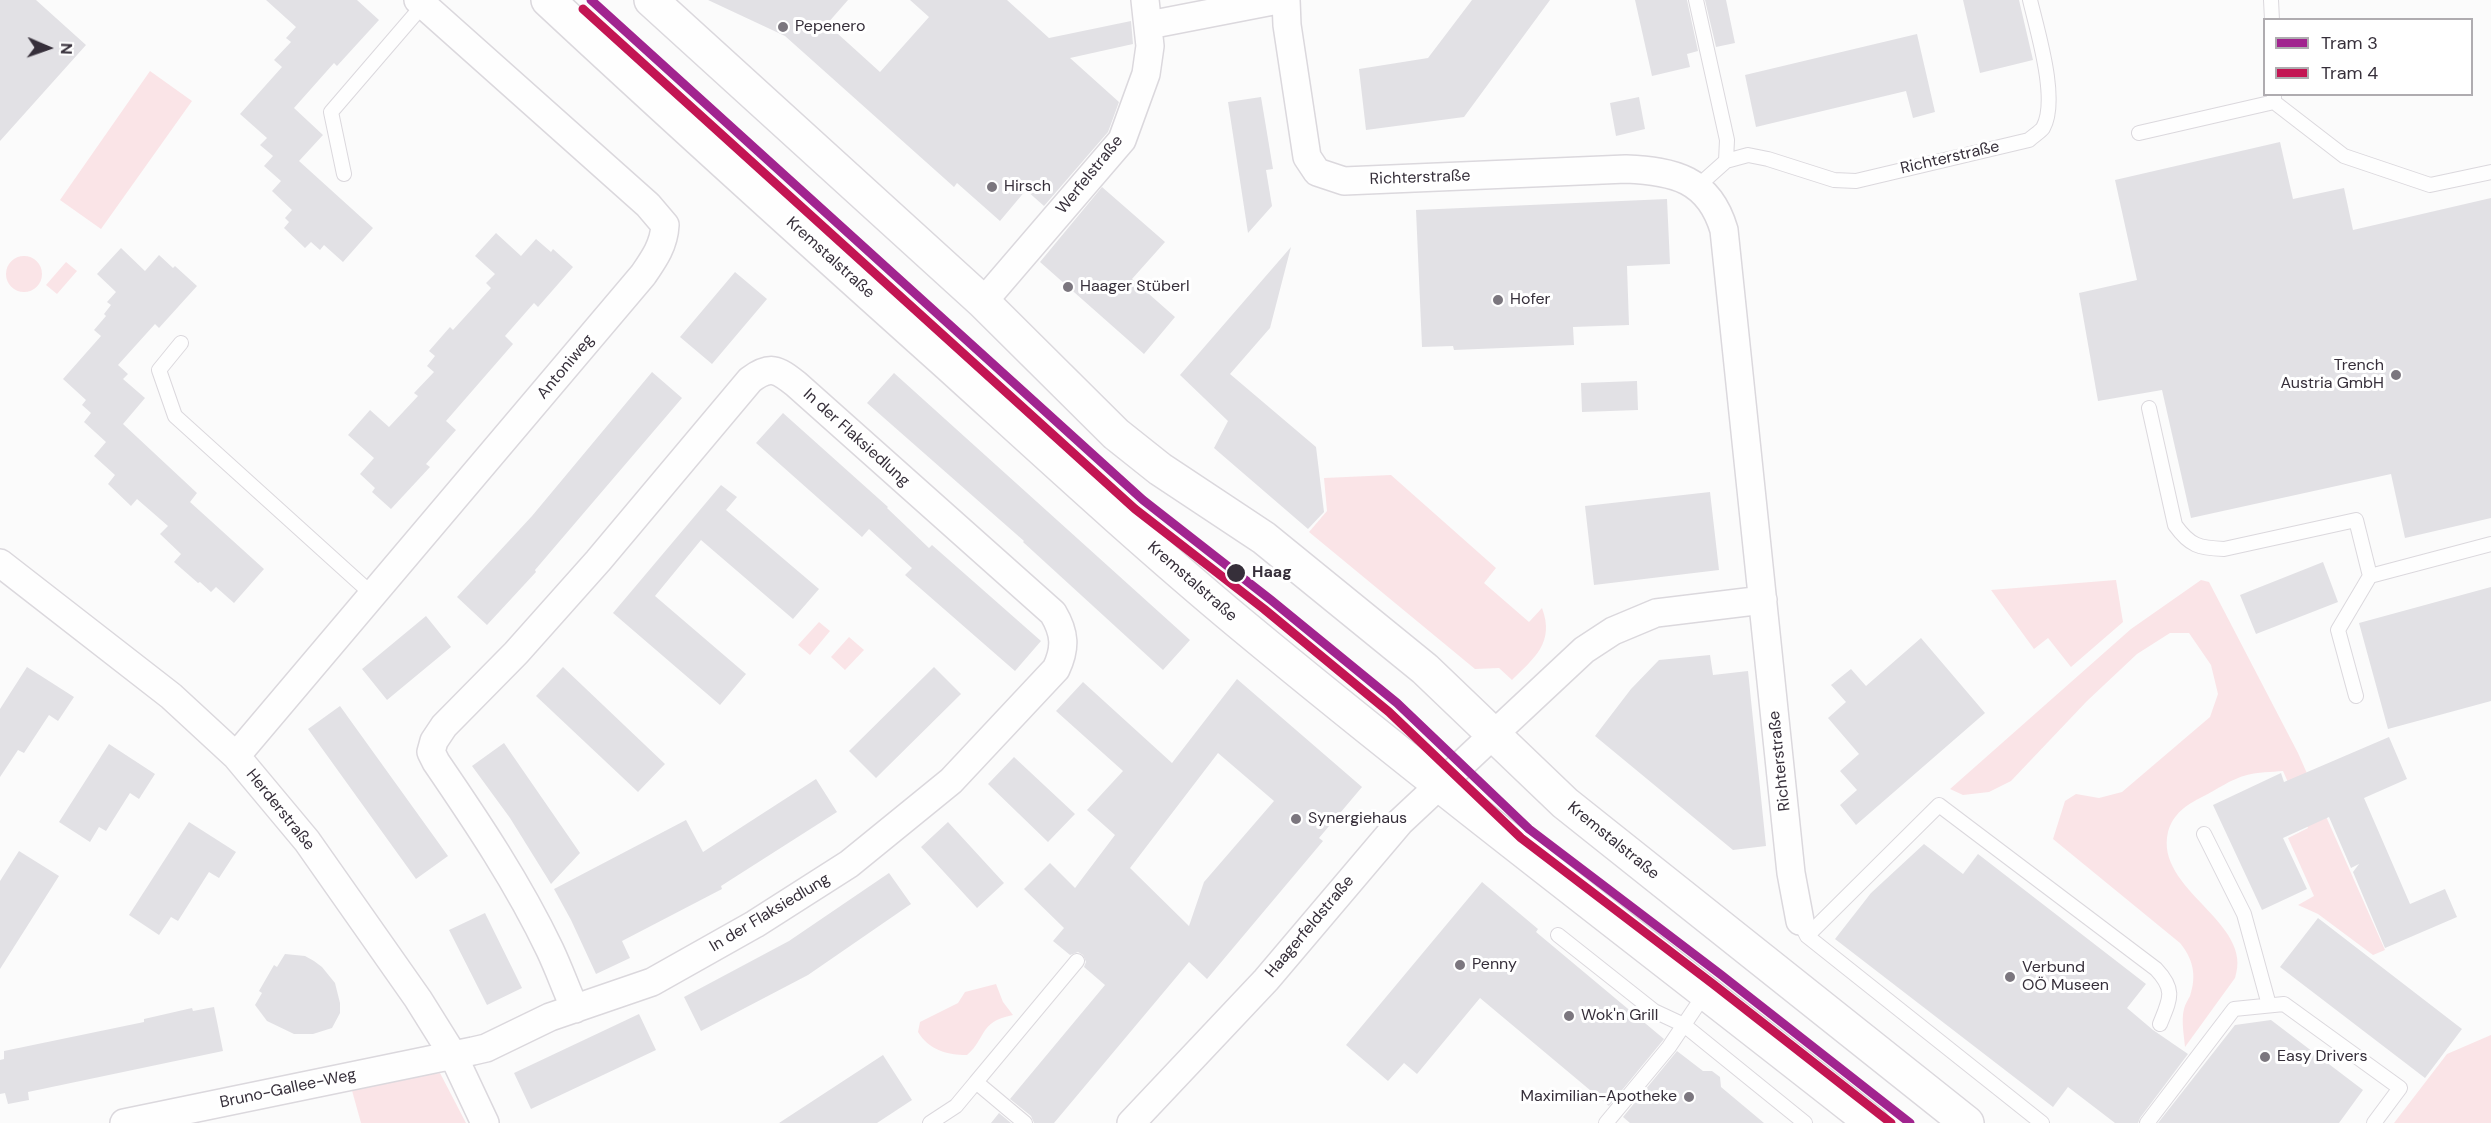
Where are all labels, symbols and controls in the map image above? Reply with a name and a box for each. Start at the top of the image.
place label: Pepenero [795,17,865,37]
north arrow [18,18,78,78]
legend [2263,18,2473,96]
marker: Pepenero [776,20,790,34]
text: Tram 3 [2321,31,2378,55]
text: N [56,42,77,55]
text: Tram 4 [2321,61,2378,85]
street label: Werfelstraße [1052,132,1128,218]
street label: Richterstraße [1899,137,2001,179]
street label: Richterstraße [1369,167,1471,189]
place label: Hirsch [1004,177,1051,197]
marker: Hirsch [985,180,999,194]
street label: Kremstalstraße [782,213,878,303]
place label: Haager Stüberl [1080,277,1189,297]
marker: Haager Stüberl [1061,280,1075,294]
place label: Hofer [1510,290,1551,310]
marker: Hofer [1491,293,1505,307]
street label: Antoniweg [534,331,598,403]
place label: Trench Austria GmbH [2280,356,2384,394]
marker: Trench Austria GmbH [2389,368,2403,382]
street label: In der Flaksiedlung [799,385,913,491]
street label: Kremstalstraße [1143,538,1241,626]
marker: Haag [1225,562,1247,584]
place label: Haag [1252,563,1292,583]
street label: Richterstraße [1765,710,1795,812]
street label: Herderstraße [241,766,319,854]
street label: Kremstalstraße [1563,798,1663,884]
place label: Synergiehaus [1308,809,1407,829]
marker: Synergiehaus [1289,812,1303,826]
street label: In der Flaksiedlung [706,870,834,956]
street label: Haagerfeldstraße [1262,872,1358,982]
place label: Penny [1472,955,1517,975]
marker: Penny [1453,958,1467,972]
place label: Verbund OÖ Museen [2022,958,2109,996]
marker: Verbund OÖ Museen [2003,970,2017,984]
place label: Wok'n Grill [1581,1006,1658,1026]
marker: Wok'n Grill [1562,1009,1576,1023]
place label: Easy Drivers [2277,1047,2367,1067]
marker: Easy Drivers [2258,1050,2272,1064]
street label: Bruno-Gallee-Weg [218,1065,358,1113]
place label: Maximilian-Apotheke [1521,1087,1677,1107]
marker: Maximilian-Apotheke [1682,1090,1696,1104]

